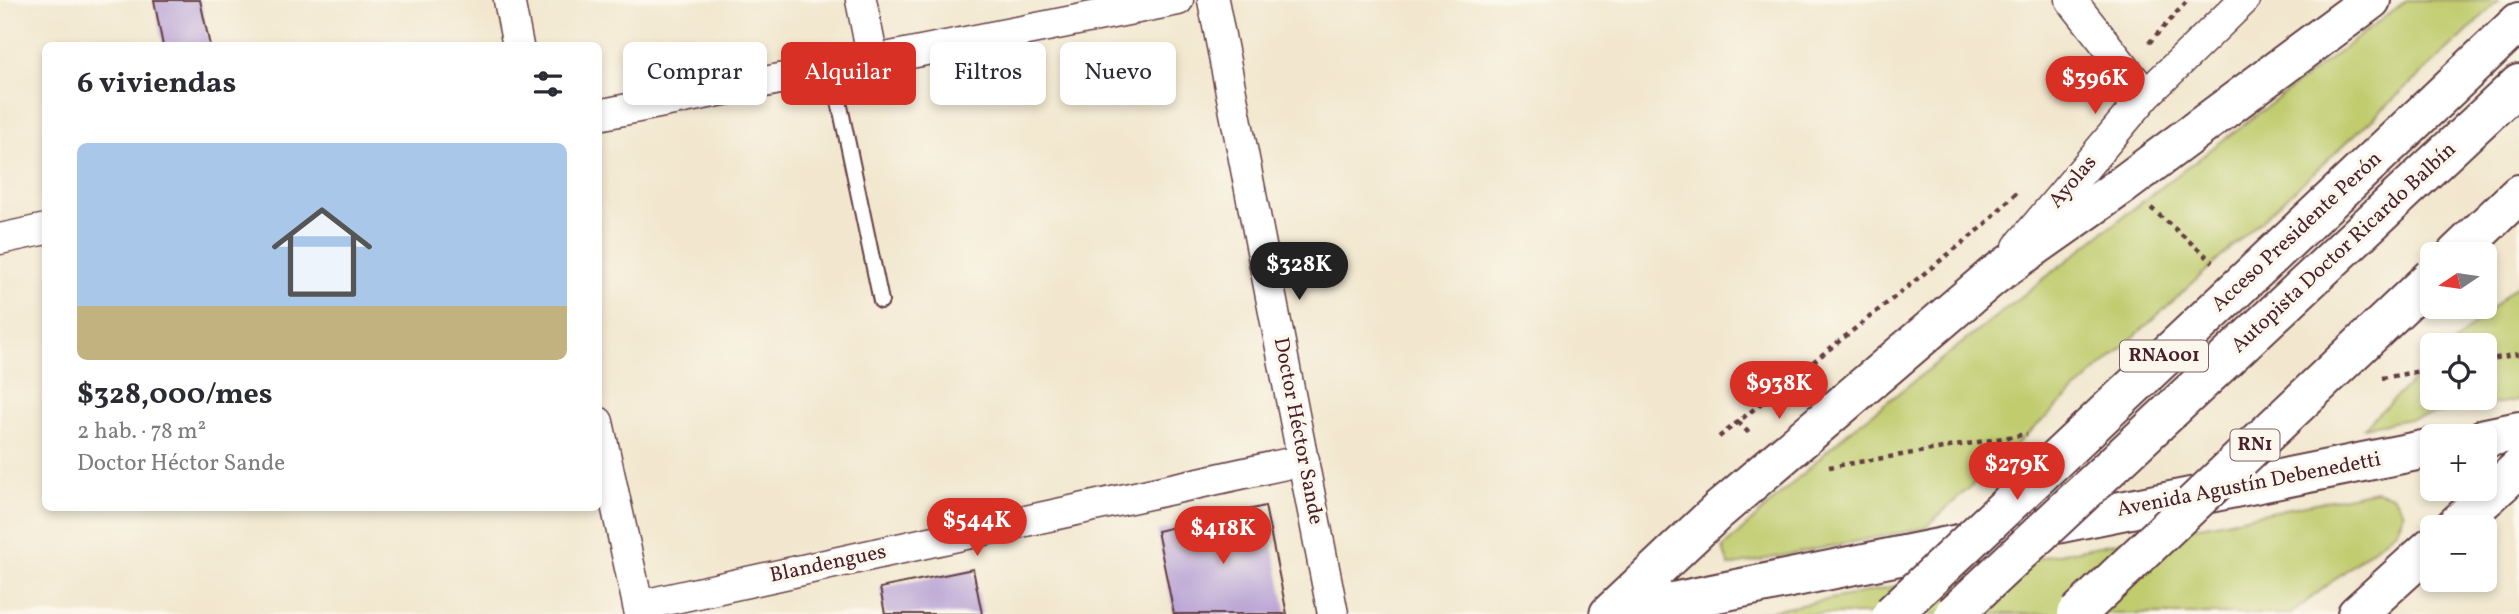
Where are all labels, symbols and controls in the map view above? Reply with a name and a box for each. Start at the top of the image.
chip: Comprar [623,42,767,105]
chip: Alquilar [781,42,916,105]
chip: Filtros [930,42,1046,105]
chip: Nuevo [1060,42,1176,105]
pin: $396K [2046,57,2144,116]
text: 6 viviendas [77,63,236,105]
text: $396K [2062,63,2128,95]
icon: filters [529,65,567,103]
street label: Autopista Doctor Ricardo Balbín [2225,136,2463,360]
street label: Acceso Presidente Perón [2205,145,2389,319]
street label: Ayolas [2042,149,2104,215]
icon: home [259,189,385,315]
north arrow [2420,242,2497,318]
map controls [2420,242,2497,592]
pin: $328K [1250,243,1348,302]
text: $328K [1266,249,1332,281]
button: locate [2420,333,2497,410]
street label: Doctor Héctor Sande [1266,335,1330,527]
road number: RNA001 [2120,340,2208,372]
pin: $938K [1730,362,1828,421]
text: $938K [1746,368,1812,400]
text: $328,000/mes [77,374,273,416]
text: 2 hab. · 78 m² [77,416,206,448]
button: + [2420,424,2497,501]
road number: RN1 [2230,430,2280,460]
pin: $279K [1968,442,2066,502]
street label: Avenida Agustín Debenedetti [2115,445,2383,525]
text: Doctor Héctor Sande [77,448,285,480]
text: $279K [1985,449,2049,481]
pin: $544K [928,498,1026,558]
text: $544K [943,505,1011,537]
pin: $418K [1174,506,1272,566]
text: $418K [1190,513,1256,545]
button: − [2420,515,2497,592]
street label: Blandengues [767,538,889,590]

